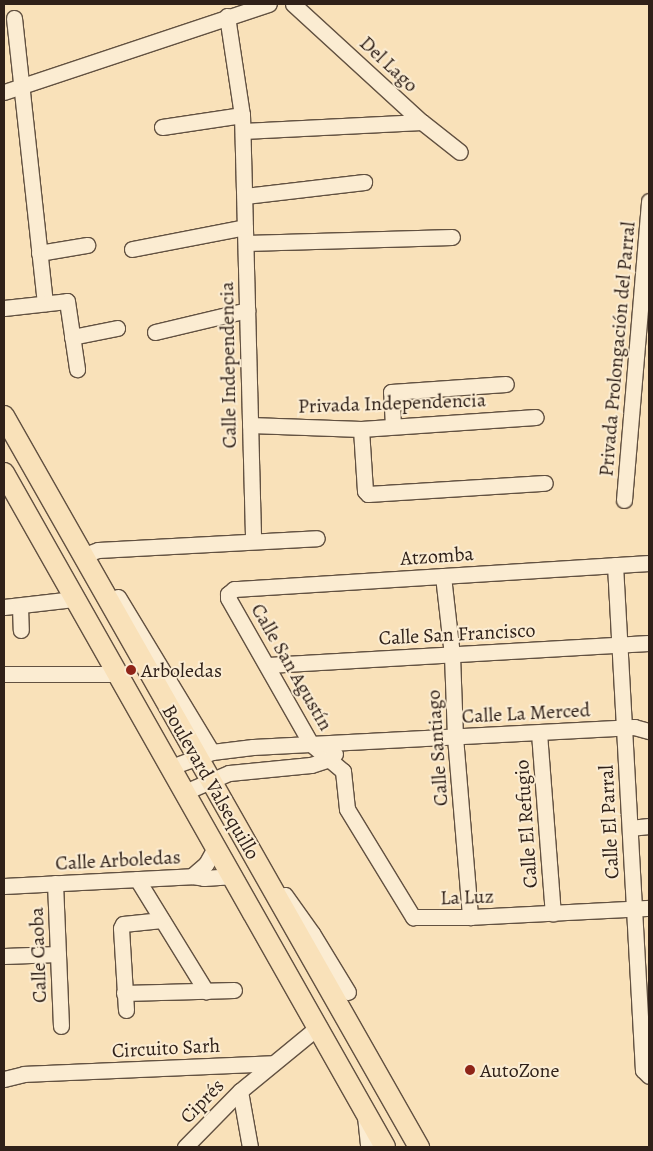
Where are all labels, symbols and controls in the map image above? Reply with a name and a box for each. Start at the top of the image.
street label: Del Lago [355,31,423,97]
street label: Privada Prolongación del Parral [594,220,640,478]
street label: Calle Independencia [215,281,241,449]
street label: Privada Independencia [297,388,487,418]
street label: Atzomba [399,541,475,571]
street label: Calle San Agustín [246,599,338,735]
street label: Calle San Francisco [378,618,536,650]
place label: Arboledas [141,658,222,682]
marker: Arboledas [125,664,137,676]
street label: Calle Santiago [421,689,453,807]
street label: Calle La Merced [461,698,591,728]
street label: Boulevard Valsequillo [157,700,265,864]
street label: Calle El Refugio [510,759,542,889]
street label: Calle El Parral [594,764,624,880]
street label: Calle Arboledas [55,845,181,875]
street label: La Luz [440,884,494,910]
street label: Calle Caoba [24,907,52,1003]
street label: Circuito Sarh [111,1033,221,1063]
place label: AutoZone [480,1058,559,1082]
marker: AutoZone [464,1064,476,1076]
street label: Ciprés [175,1074,229,1128]

